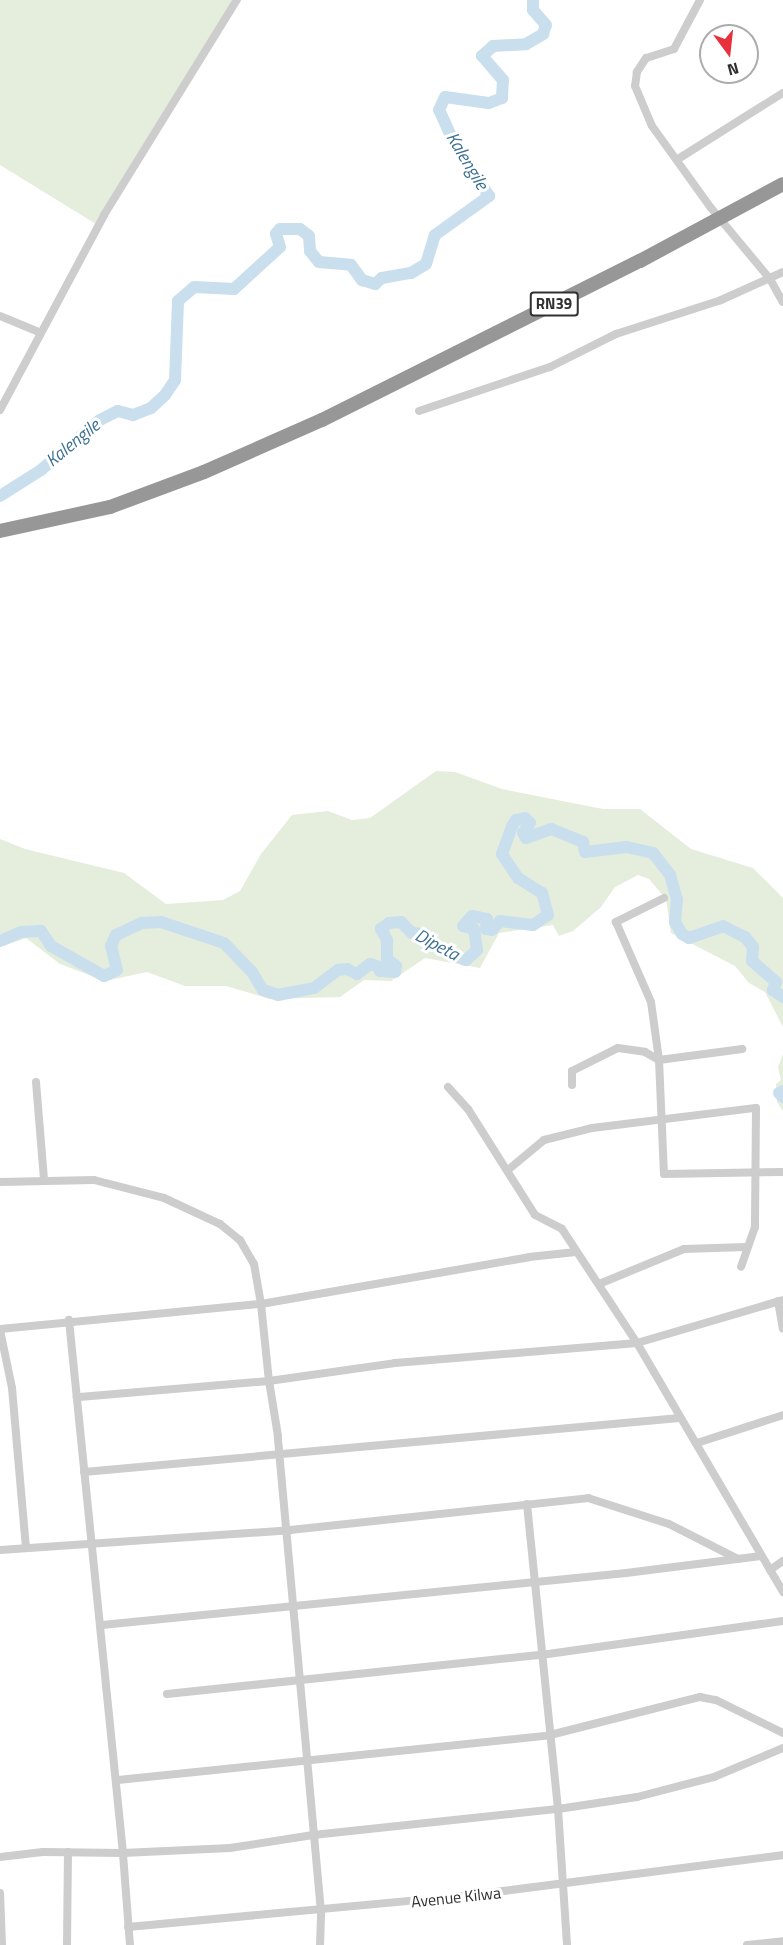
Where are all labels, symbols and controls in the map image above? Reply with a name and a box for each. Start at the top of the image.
north arrow [699,24,759,84]
text: N [725,56,742,82]
water label: Kalengile [441,128,493,194]
road number: RN39 [528,292,580,316]
water label: Kalengile [42,415,104,471]
water label: Dipeta [411,925,463,965]
street label: Avenue Kilwa [410,1883,502,1911]

